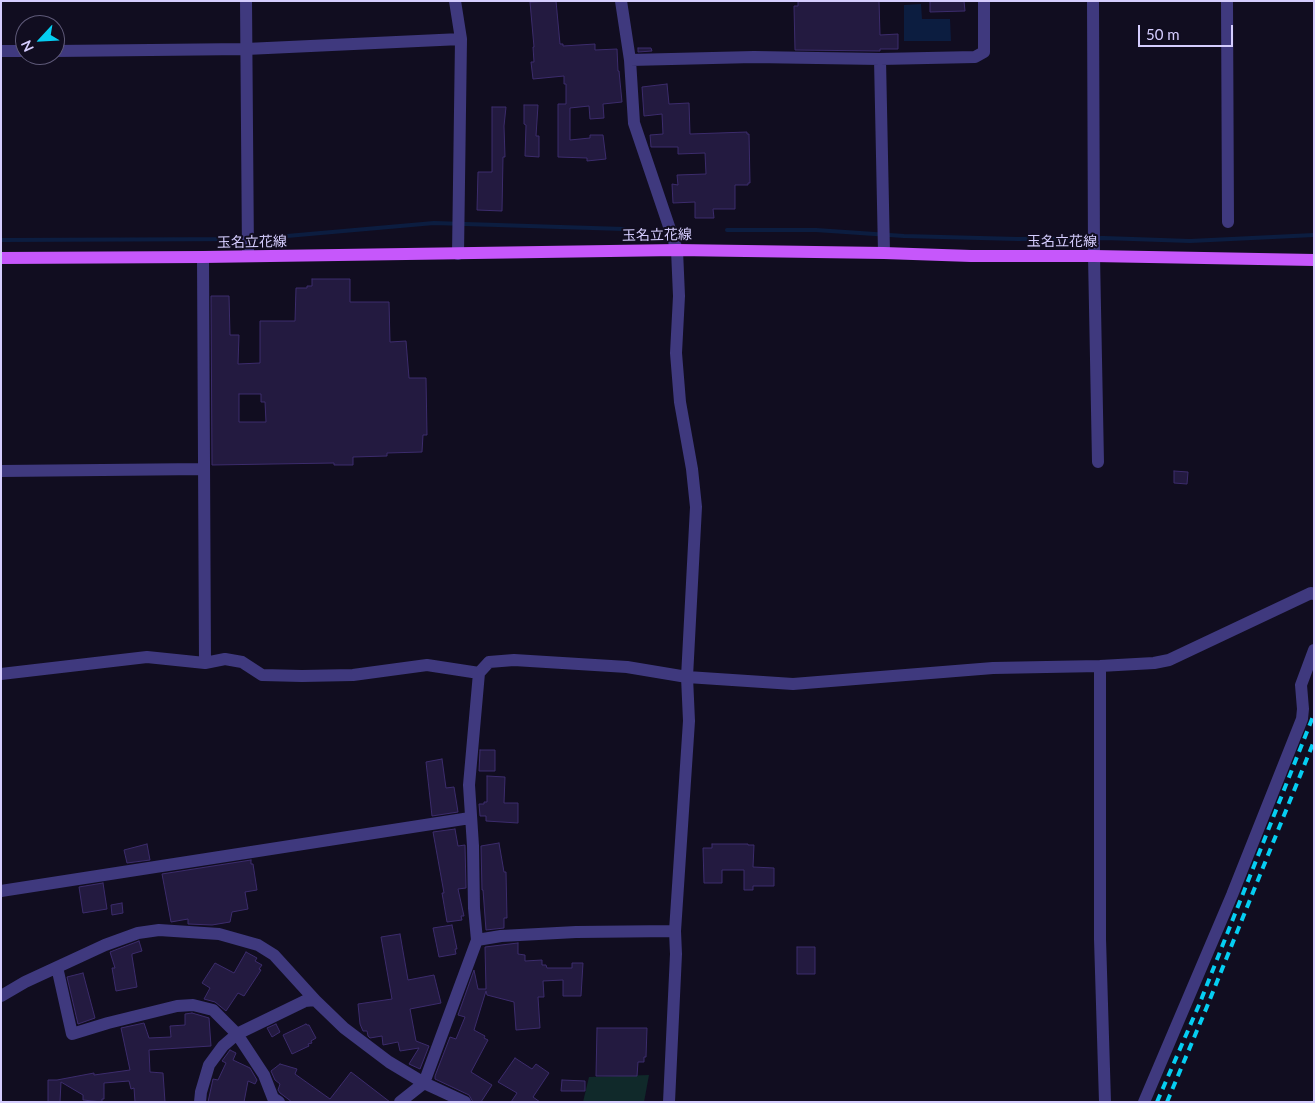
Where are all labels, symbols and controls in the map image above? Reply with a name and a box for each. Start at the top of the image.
north arrow [15,15,65,65]
scale bar [1140,15,1235,47]
text: 50 m [1146,25,1180,43]
text: N [17,38,37,55]
street label: 玉名立花線 [622,226,692,244]
street label: 玉名立花線 [217,233,287,251]
street label: 玉名立花線 [1027,233,1097,249]

